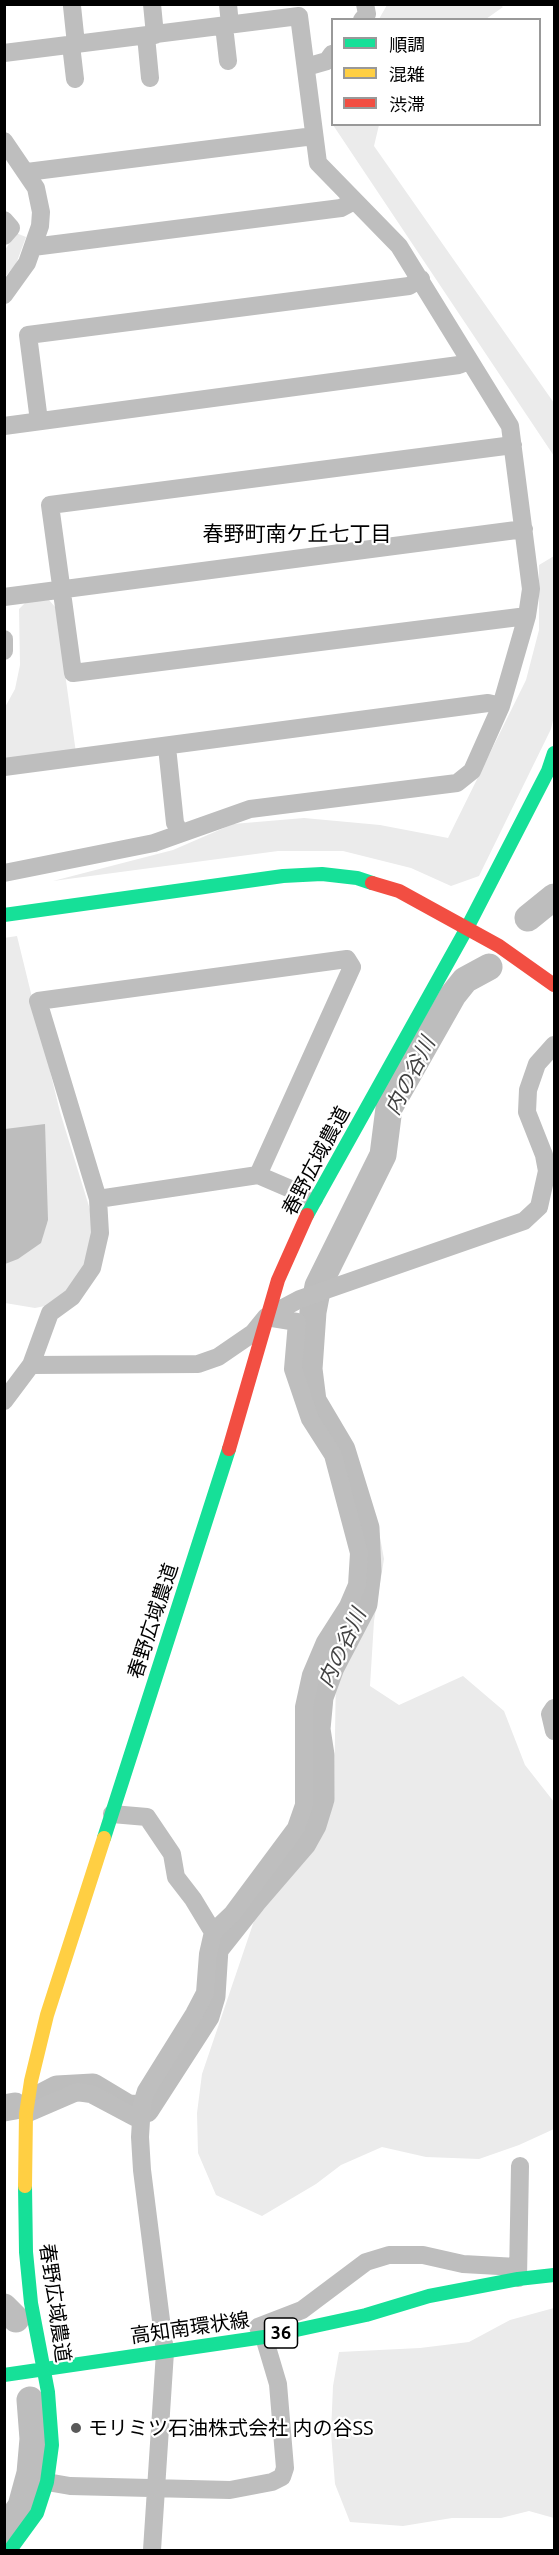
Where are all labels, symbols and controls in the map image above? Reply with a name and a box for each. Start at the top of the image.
legend [331,18,541,126]
text: 順調 [389,34,425,54]
text: 混雑 [389,64,425,84]
text: 渋滞 [389,94,425,114]
district label: 春野町南ケ丘七丁目 [203,521,391,547]
water label: 内の谷川 [380,1033,440,1119]
street label: 春野広域農道 [277,1102,355,1220]
street label: 春野広域農道 [123,1560,183,1682]
water label: 内の谷川 [313,1605,371,1691]
street label: 春野広域農道 [35,2242,75,2364]
street label: 高知南環状線 [129,2308,251,2348]
road number: 36 [264,2318,298,2348]
place label: モリミツ石油株式会社 内の谷SS [88,2416,374,2440]
marker: モリミツ石油株式会社 内の谷SS [69,2421,83,2435]

